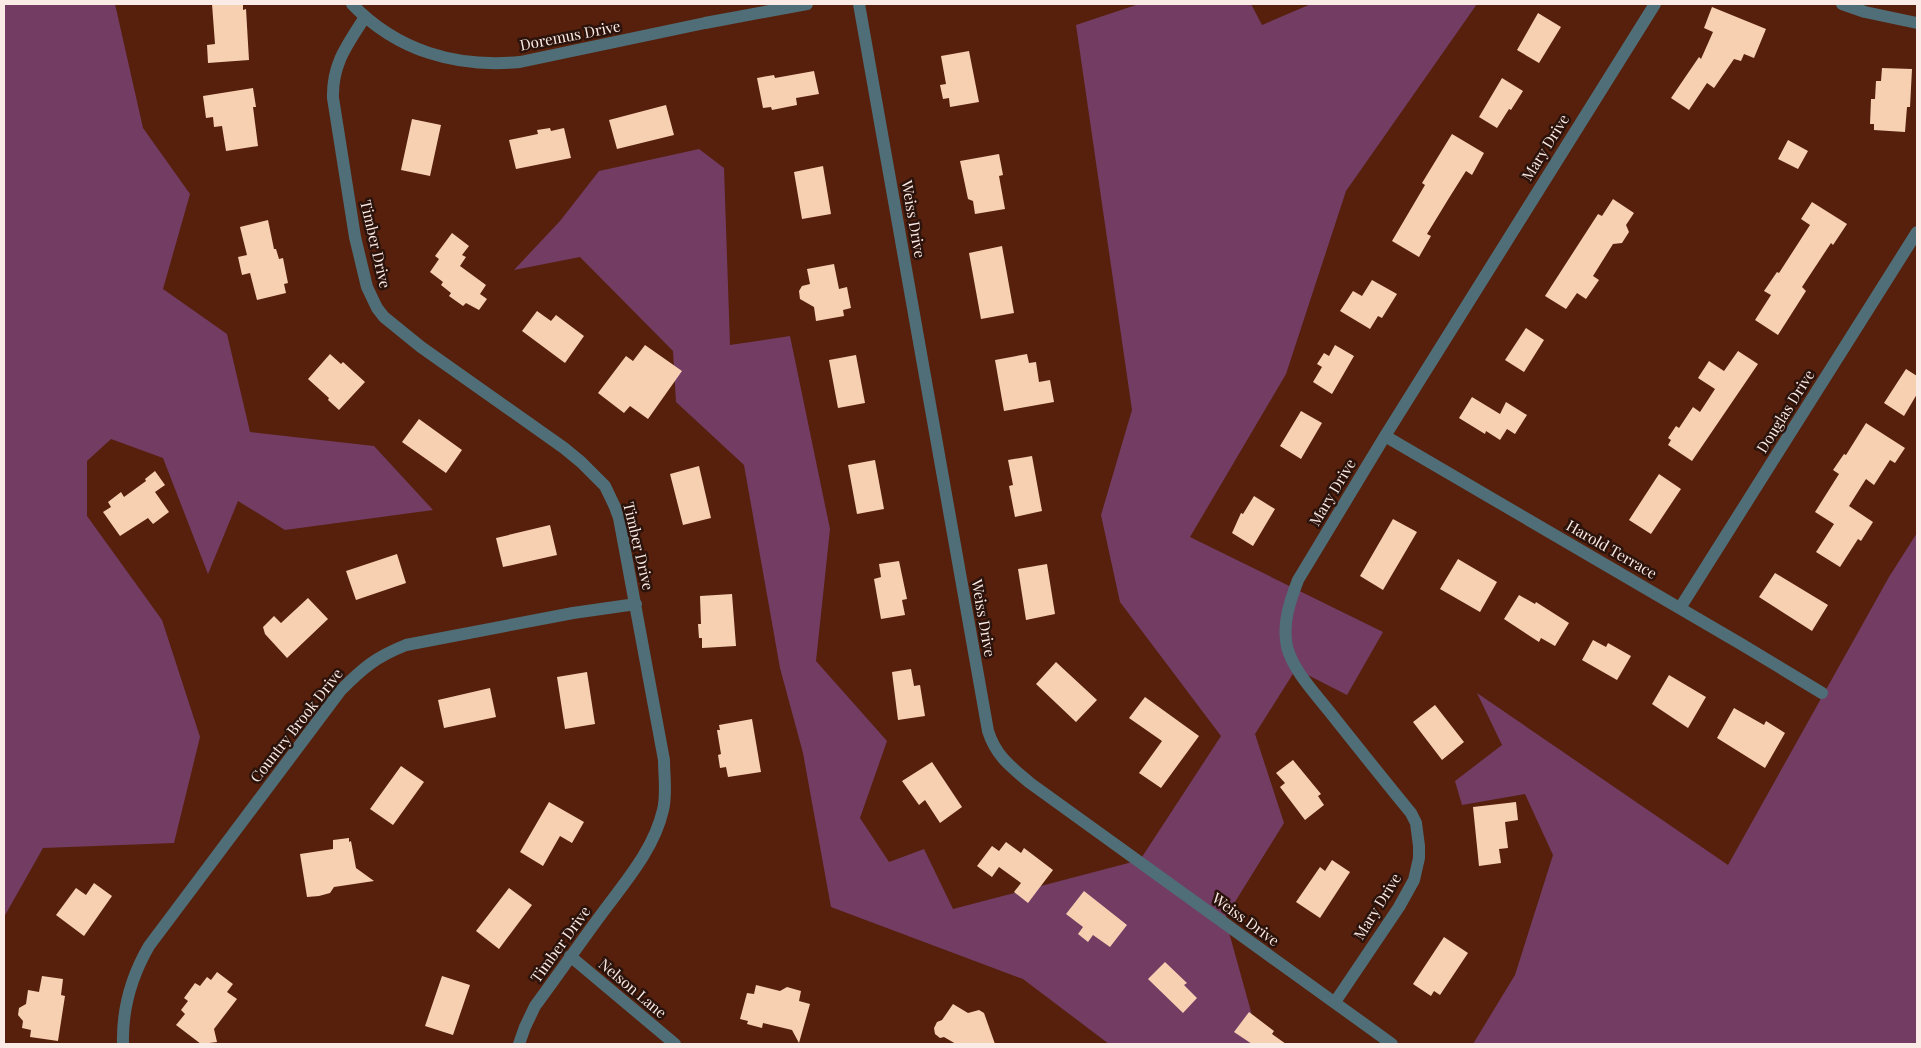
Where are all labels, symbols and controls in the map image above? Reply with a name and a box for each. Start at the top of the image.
street label: Doremus Drive [518,15,622,55]
street label: Mary Drive [1517,110,1573,184]
street label: Weiss Drive [897,178,931,259]
street label: Timber Drive [356,198,396,290]
street label: Douglas Drive [1751,366,1819,456]
street label: Mary Drive [1304,455,1360,529]
street label: Timber Drive [619,500,659,592]
street label: Harold Terrace [1563,515,1661,583]
street label: Weiss Drive [967,577,1001,658]
street label: Country Brook Drive [245,664,347,786]
street label: Mary Drive [1349,869,1405,943]
street label: Weiss Drive [1208,887,1284,950]
street label: Timber Drive [525,902,595,986]
street label: Nelson Lane [595,954,671,1022]

